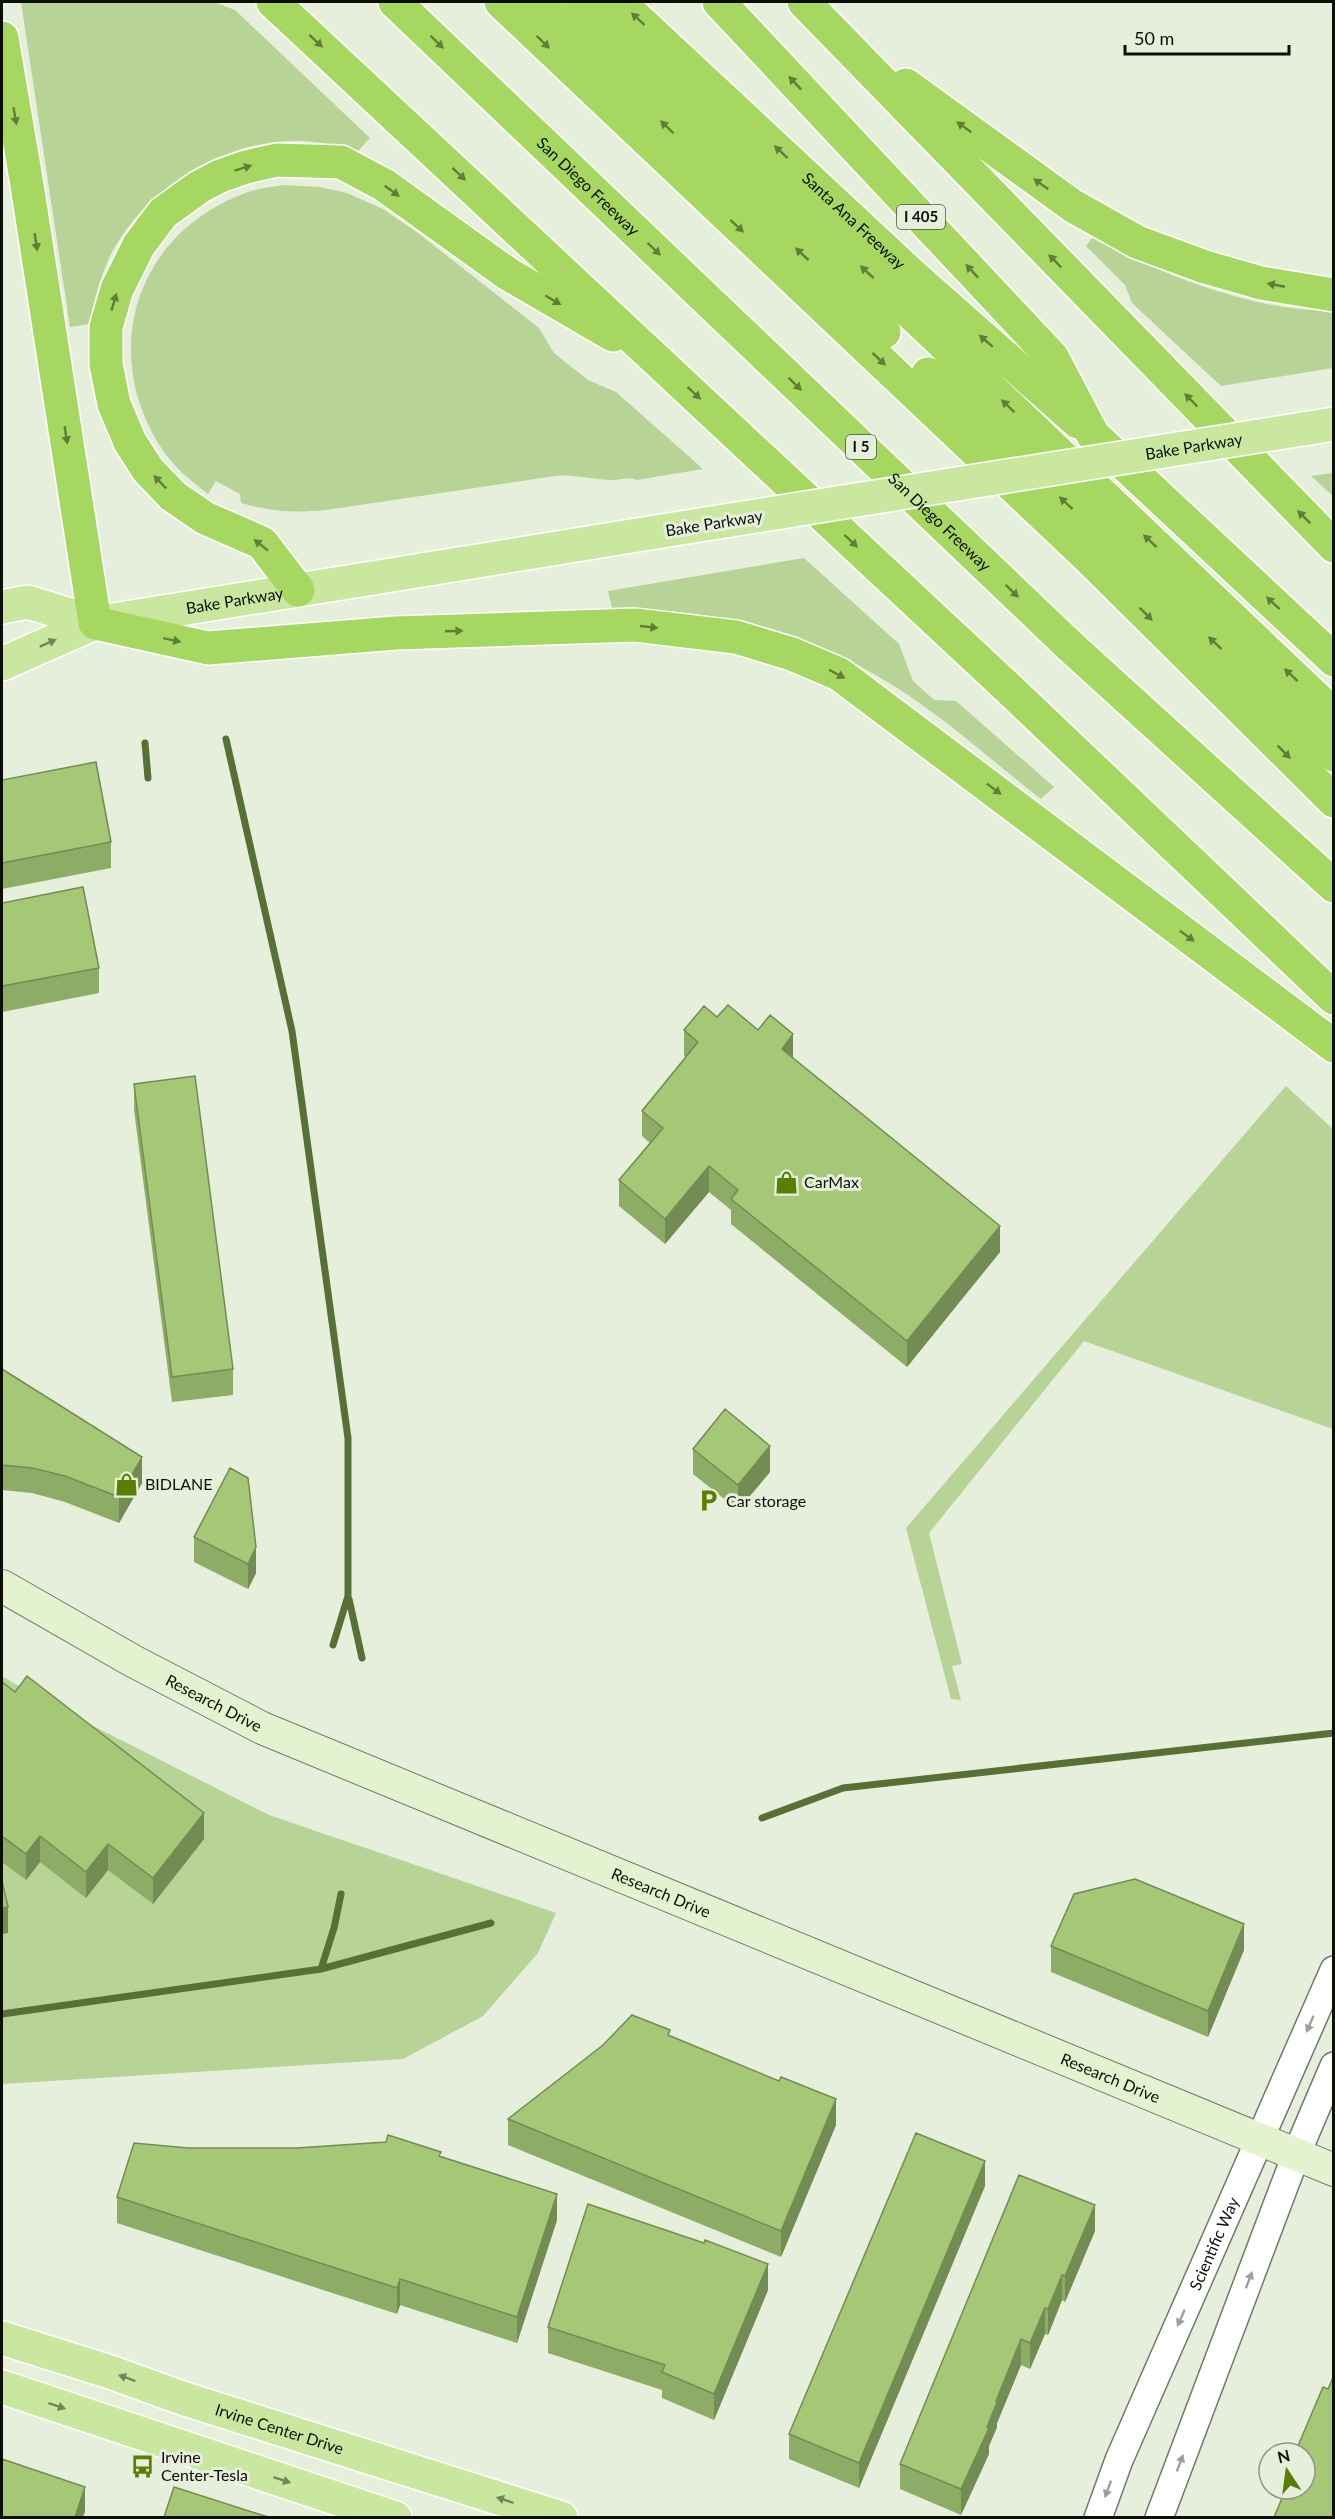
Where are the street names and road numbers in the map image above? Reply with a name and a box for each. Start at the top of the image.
street label: San Diego Freeway [533,133,644,240]
street label: Santa Ana Freeway [799,168,910,273]
road number: I 405 [897,205,945,229]
street label: Bake Parkway [1144,429,1244,463]
road number: I 5 [846,435,876,459]
street label: San Diego Freeway [885,468,996,575]
street label: Bake Parkway [664,505,765,540]
street label: Bake Parkway [184,583,285,617]
street label: Research Drive [163,1670,265,1735]
street label: Research Drive [609,1863,714,1921]
street label: Research Drive [1058,2048,1163,2106]
street label: Scientific Way [1185,2193,1243,2293]
street label: Irvine Center Drive [213,2399,346,2458]

